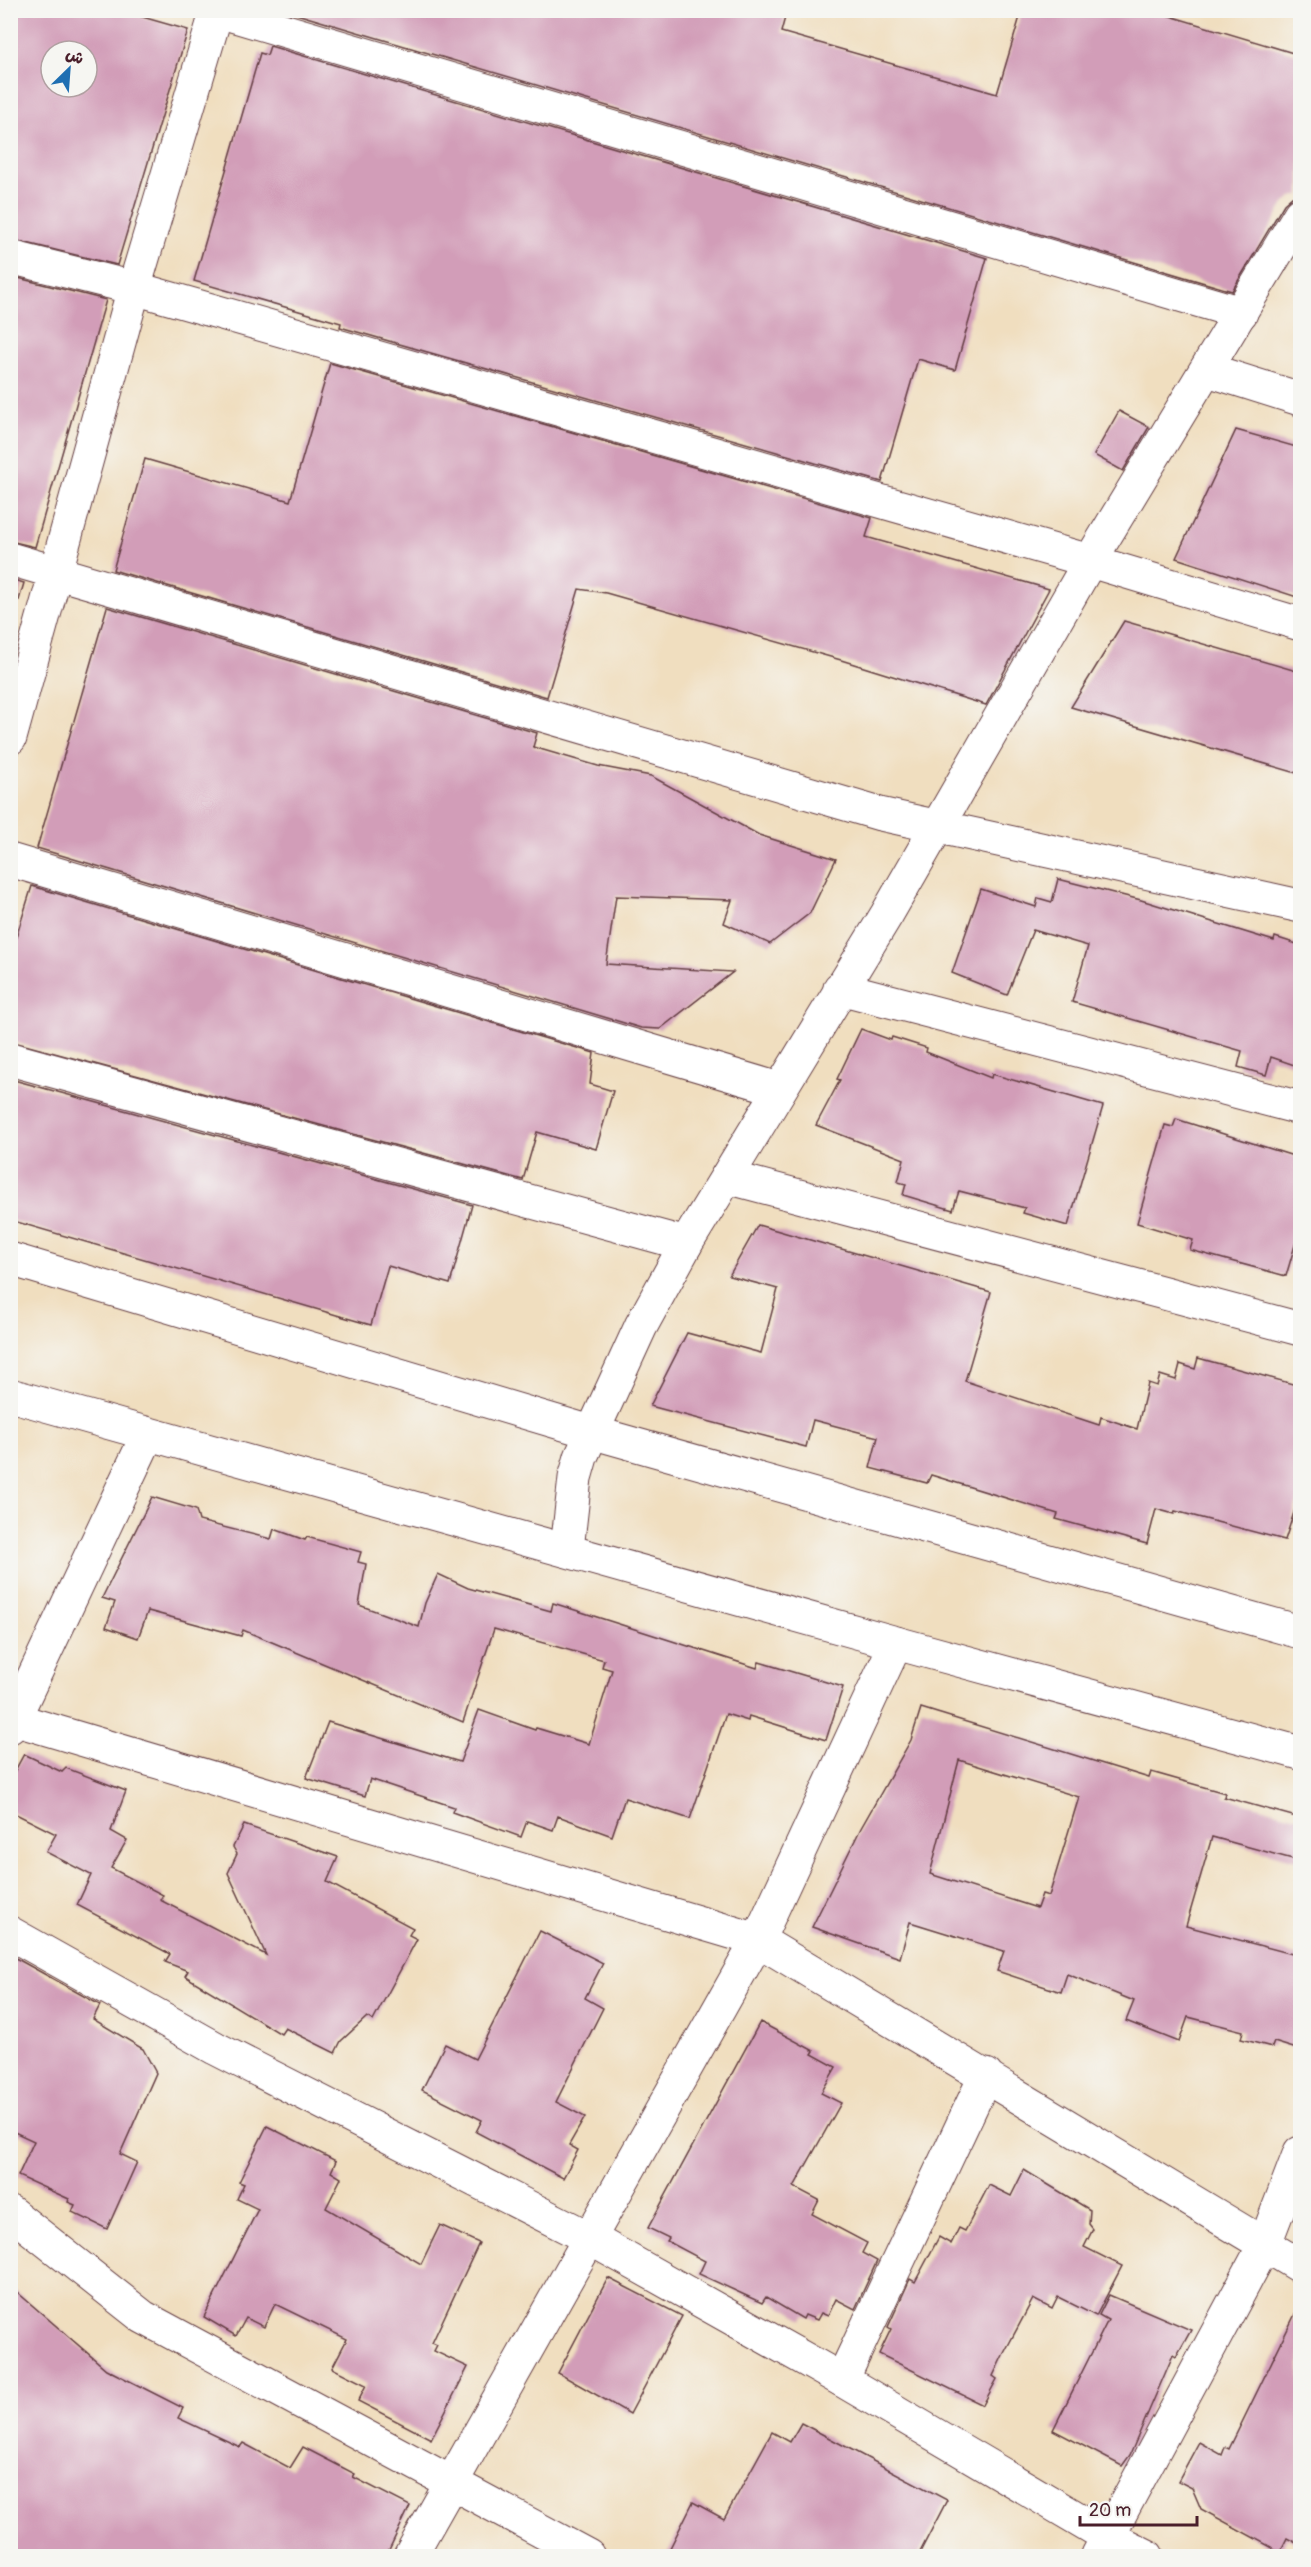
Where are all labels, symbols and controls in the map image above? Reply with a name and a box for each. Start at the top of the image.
north arrow [39,39,99,99]
text: ش [63,44,87,69]
scale bar [1080,2489,1197,2527]
text: 20 m [1089,2499,1131,2522]

